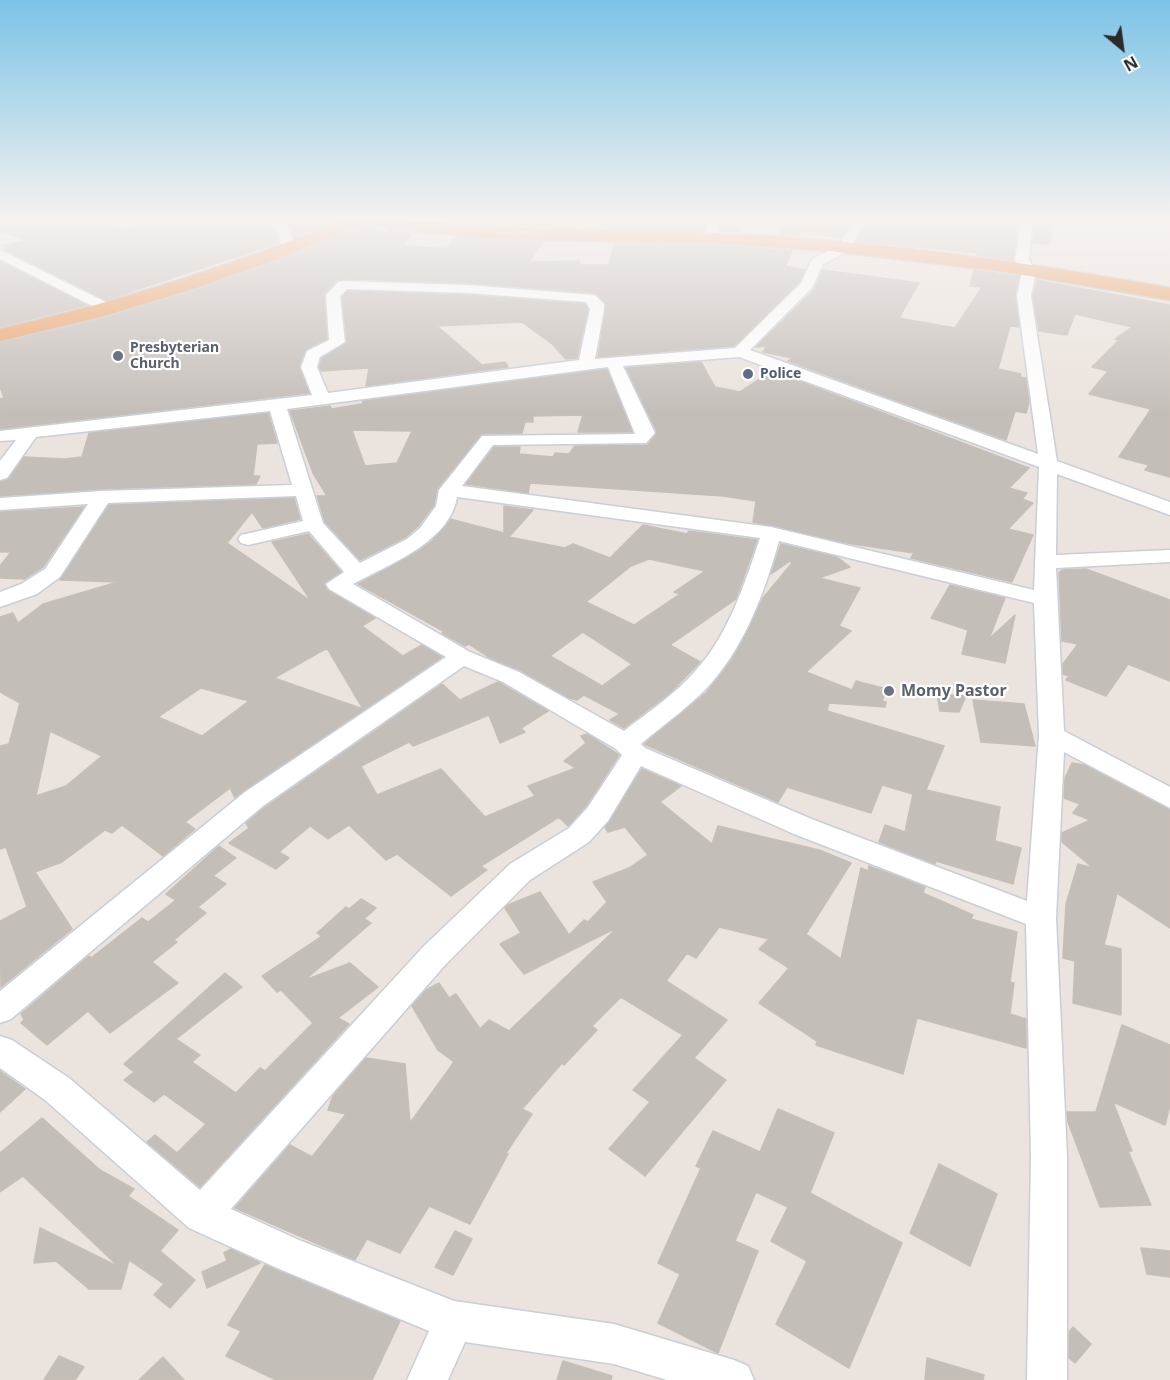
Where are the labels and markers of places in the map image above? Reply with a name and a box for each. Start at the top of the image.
place label: Presbyterian Church [130,340,219,372]
marker: Presbyterian Church [111,349,125,363]
place label: Police [760,366,801,382]
marker: Police [741,367,755,381]
place label: Momy Pastor [901,681,1007,701]
marker: Momy Pastor [882,684,896,698]

